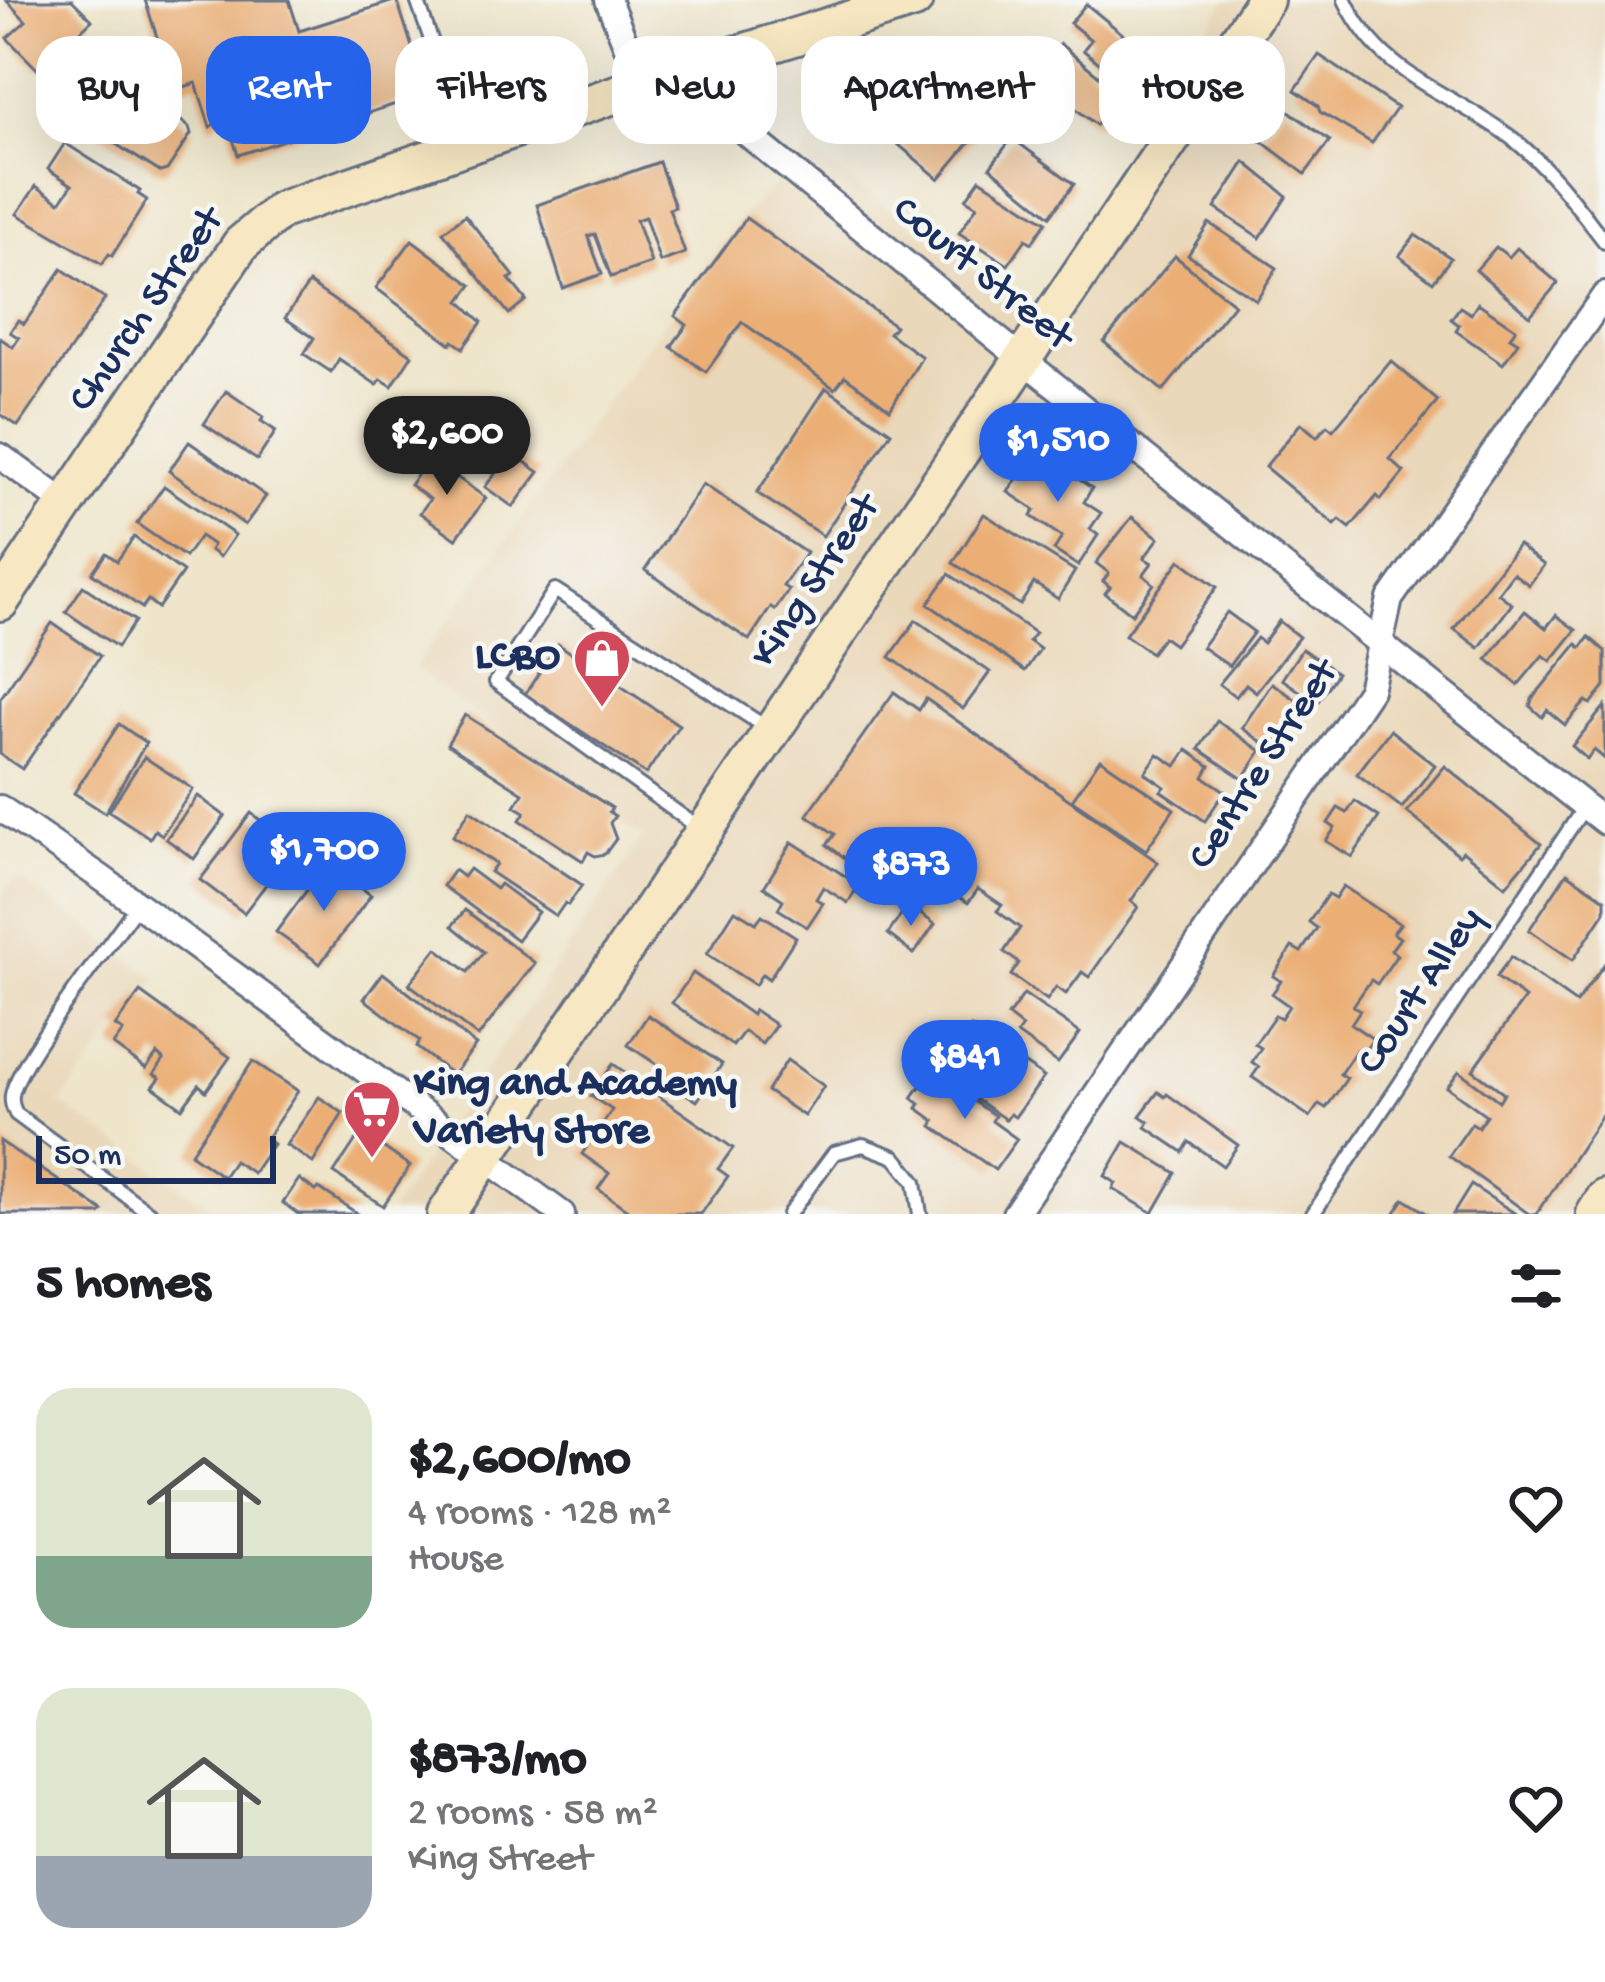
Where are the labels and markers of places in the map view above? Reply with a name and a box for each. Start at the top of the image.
pin: $2,600 [349,396,545,498]
pin: $1,510 [960,403,1156,505]
shop icon: LCBO [571,627,633,709]
place label: LCBO [475,634,561,683]
pin: $1,700 [226,812,422,914]
pin: $873 [840,827,982,929]
pin: $841 [894,1020,1036,1122]
place label: King and Academy Variety Store [412,1061,737,1158]
supermarket icon: King and Academy Variety Store [341,1078,403,1160]

